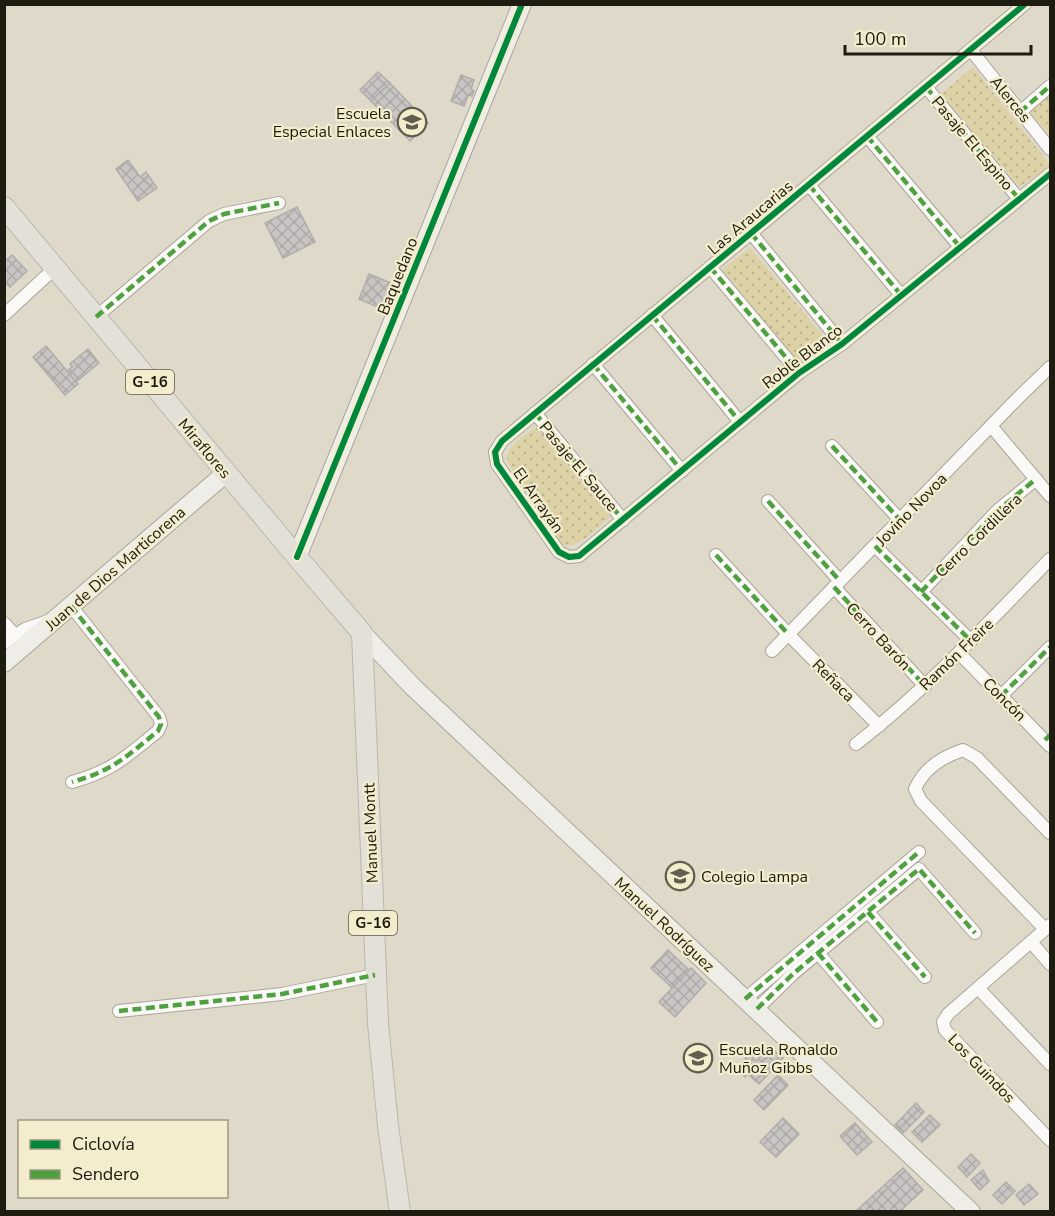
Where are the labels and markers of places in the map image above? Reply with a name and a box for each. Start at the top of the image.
place label: Escuela Especial Enlaces [273,103,391,143]
school or university icon: Escuela Especial Enlaces [396,106,428,138]
school or university icon: Colegio Lampa [664,860,696,892]
place label: Colegio Lampa [701,866,808,888]
place label: Escuela Ronaldo Muñoz Gibbs [719,1039,838,1079]
school or university icon: Escuela Ronaldo Muñoz Gibbs [682,1042,714,1074]

